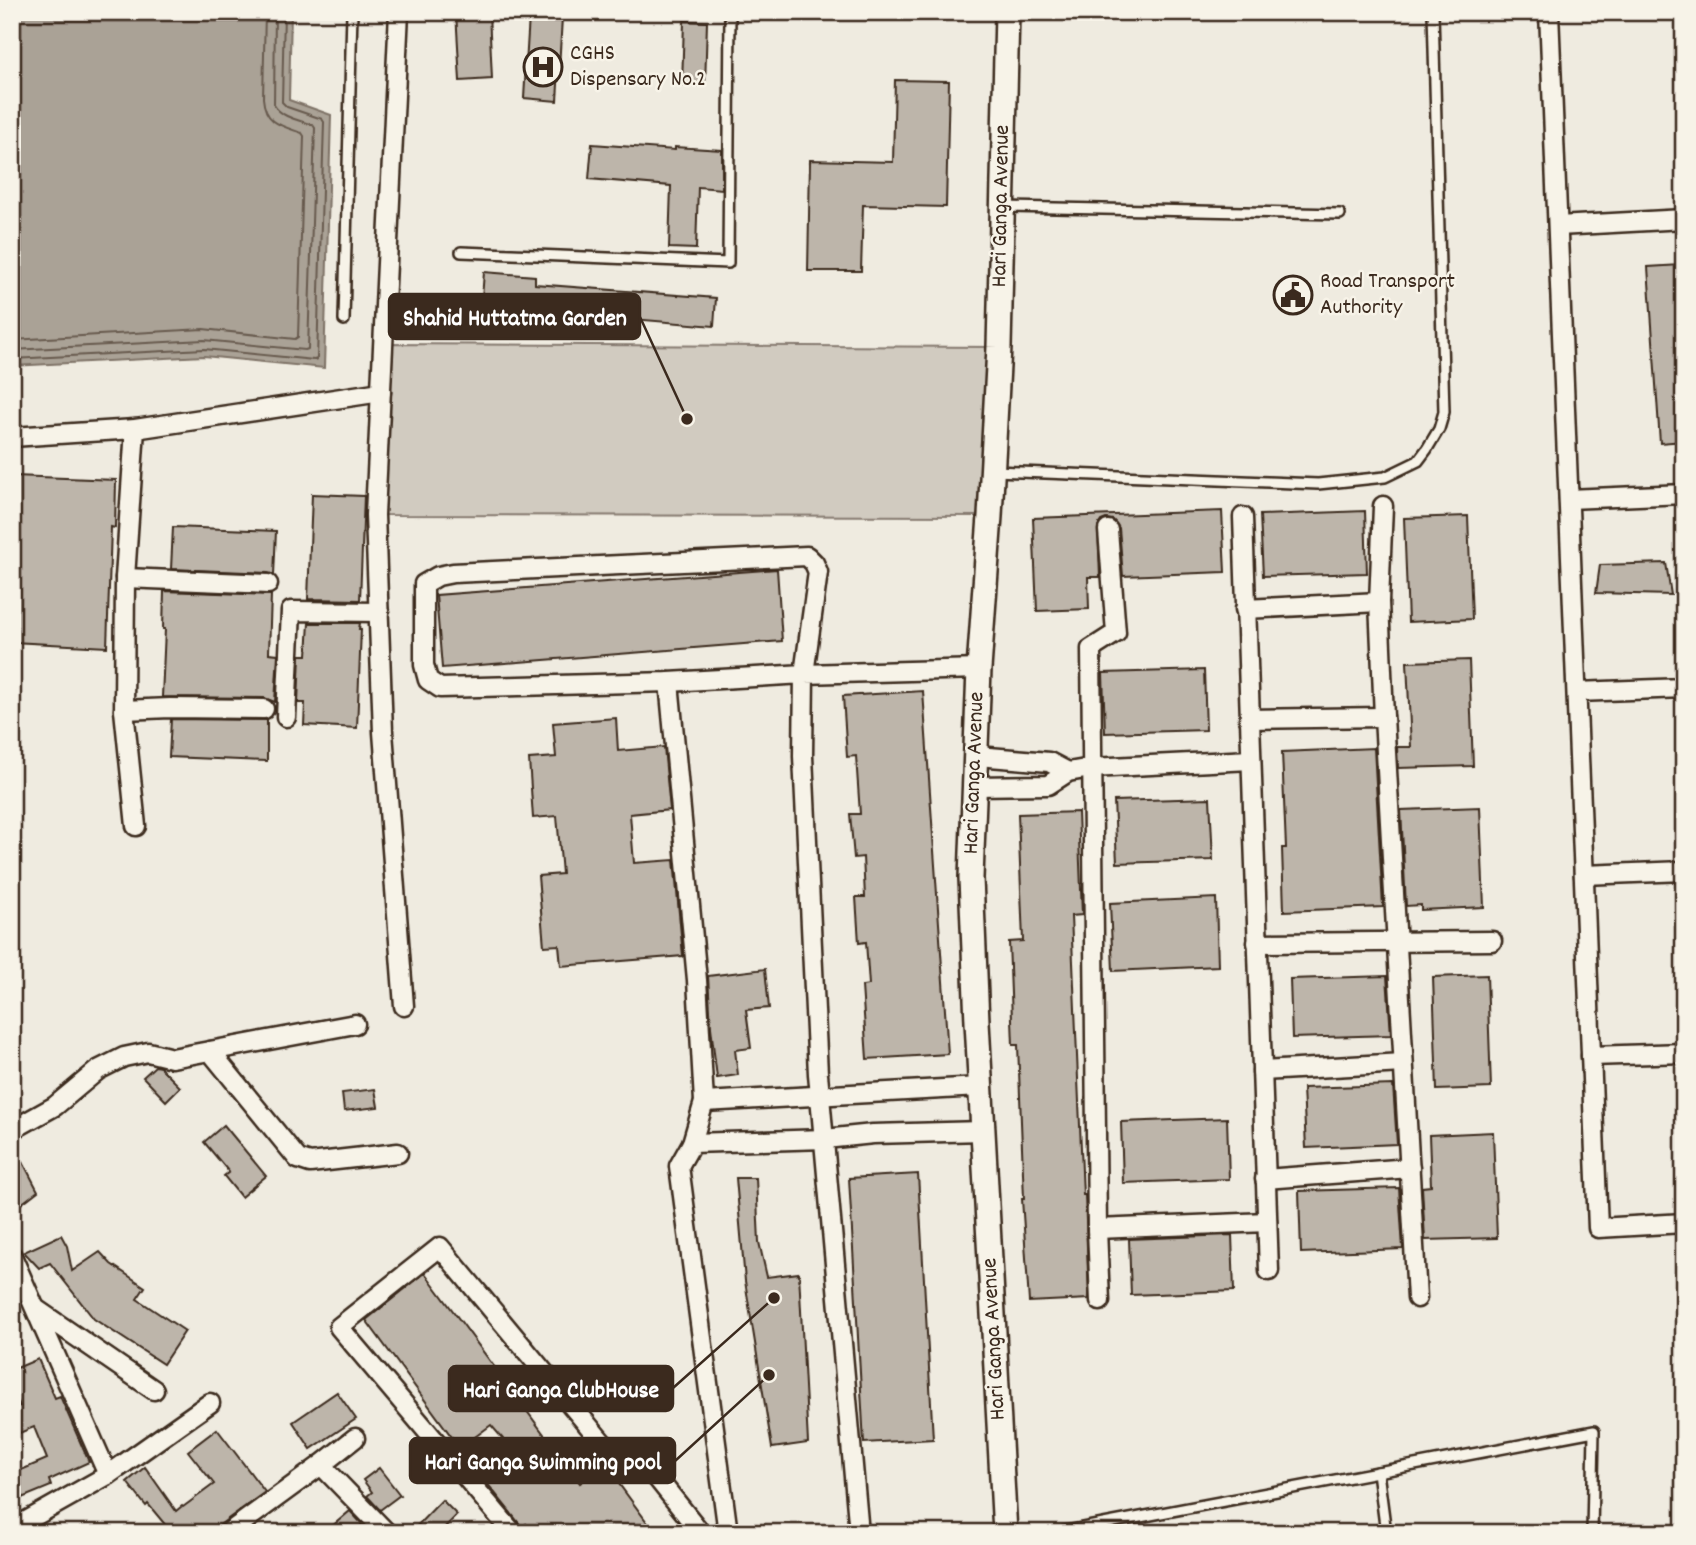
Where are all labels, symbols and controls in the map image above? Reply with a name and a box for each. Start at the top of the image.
place label: CGHS Dispensary No.2 [570,38,706,97]
hospital icon: CGHS Dispensary No.2 [522,46,564,88]
street label: Hari Ganga Avenue [984,124,1020,288]
place label: Road Transport Authority [1320,266,1455,325]
public building icon: Road Transport Authority [1272,274,1314,316]
callout: Shahid Huttatma Garden [389,294,640,339]
text: Shahid Huttatma Garden [403,303,627,337]
street label: Hari Ganga Avenue [956,691,994,855]
street label: Hari Ganga Avenue [974,1257,1016,1421]
callout: Hari Ganga ClubHouse [449,1366,673,1411]
text: Hari Ganga ClubHouse [463,1375,660,1409]
callout: Hari Ganga Swimming pool [410,1438,675,1483]
text: Hari Ganga Swimming pool [424,1447,662,1481]

